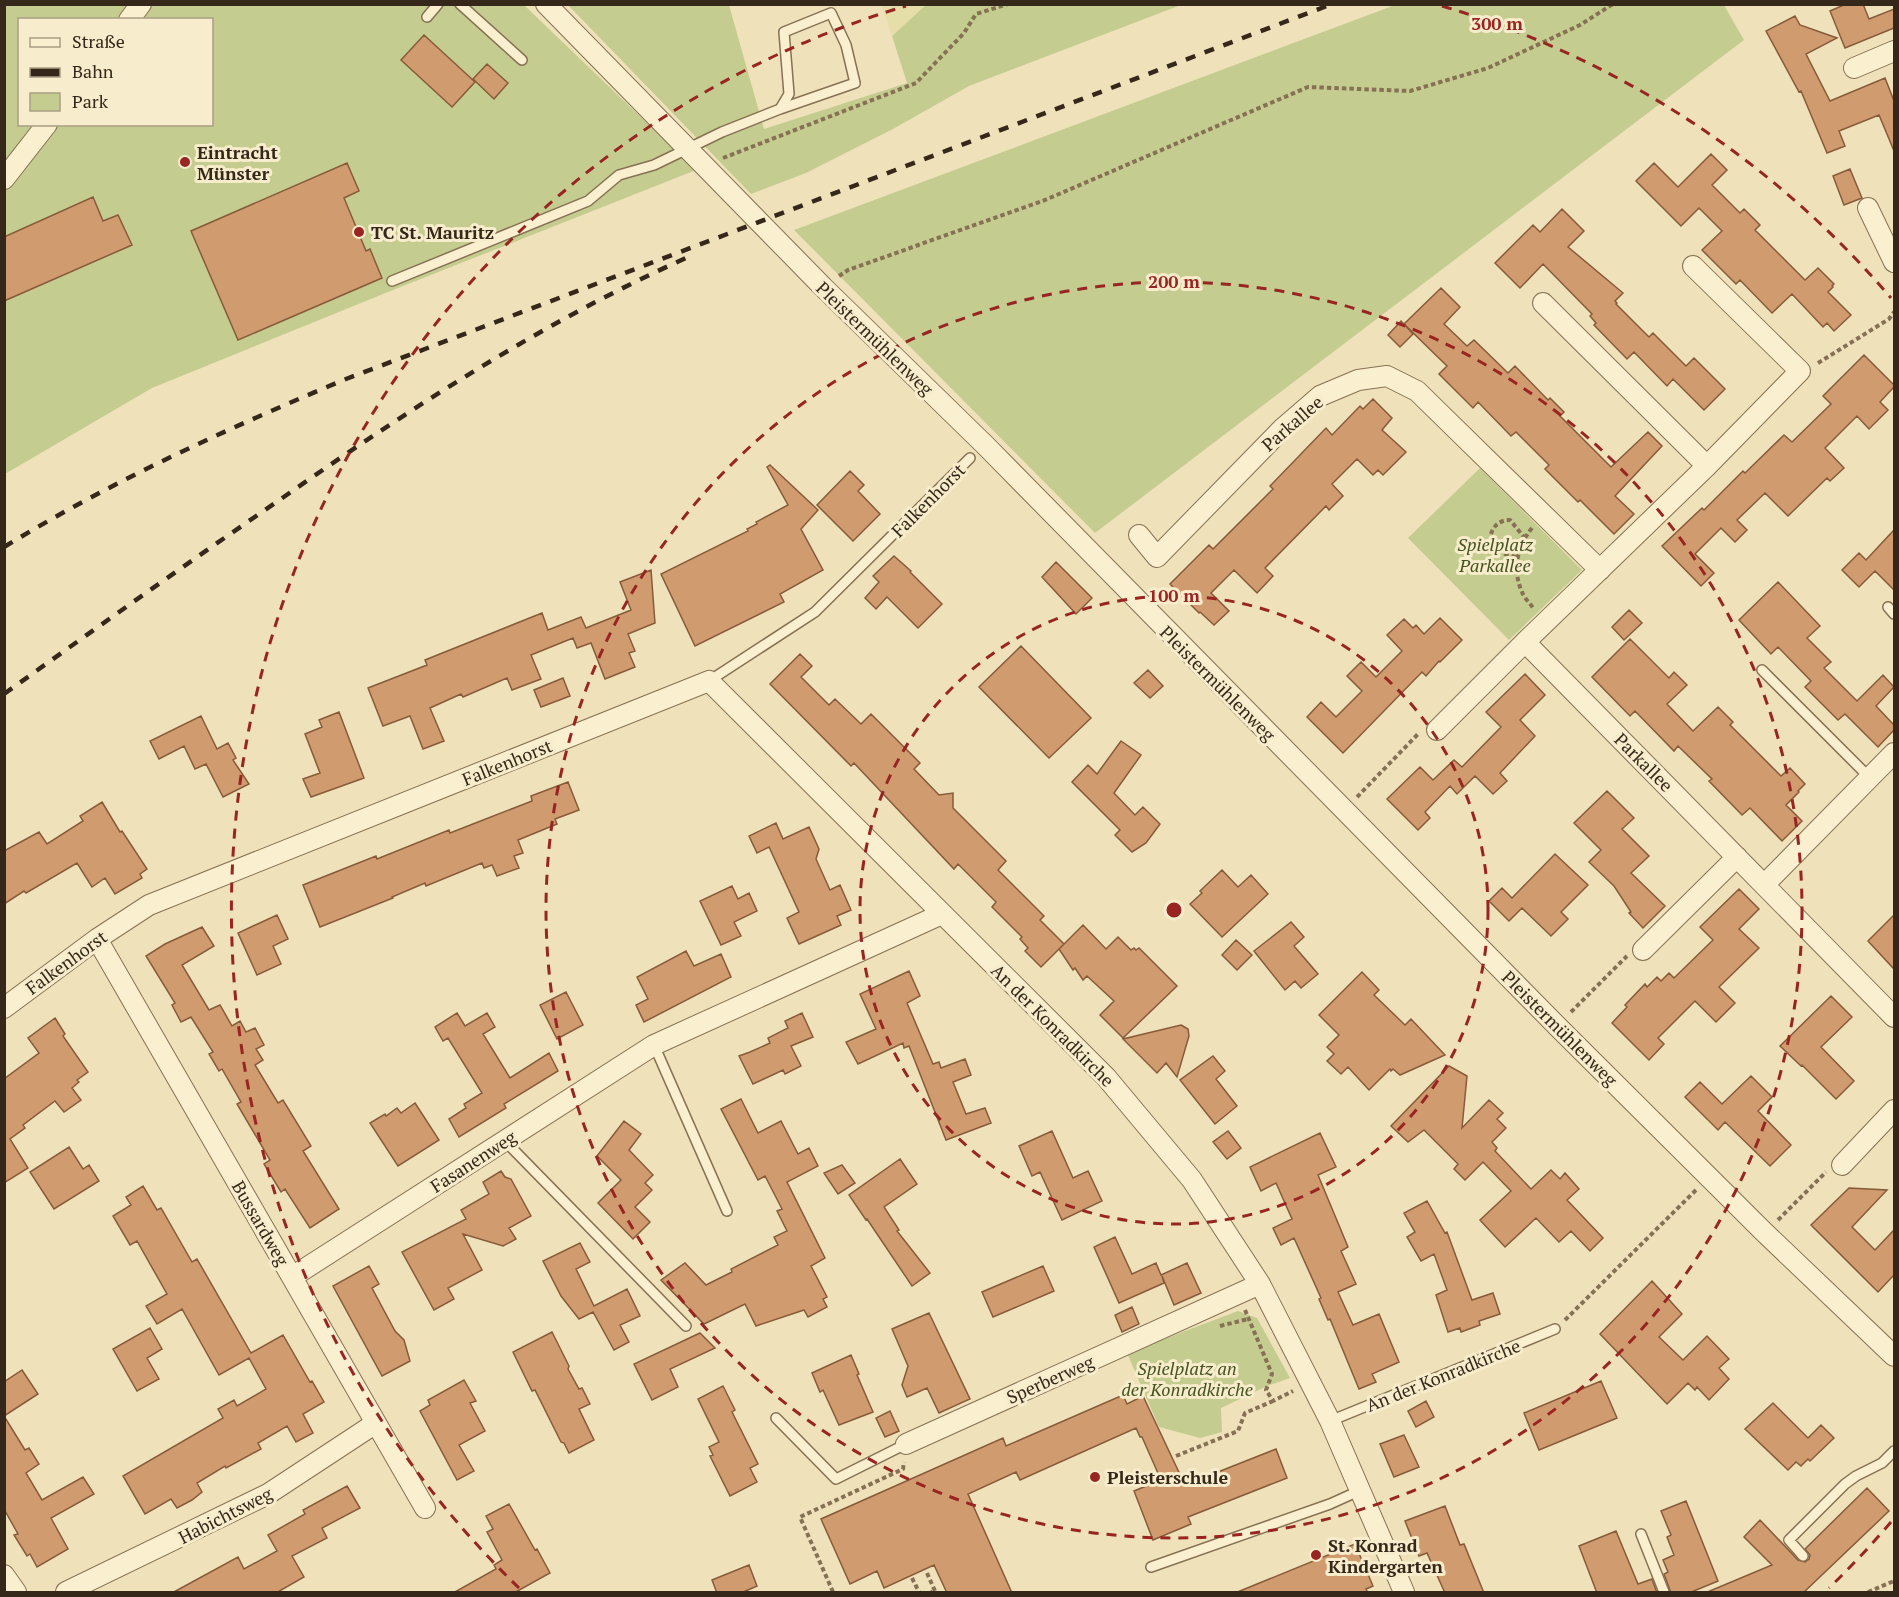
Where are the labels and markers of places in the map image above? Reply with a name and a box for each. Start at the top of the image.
place label: Eintracht Münster [197,140,278,185]
marker: Eintracht Münster [178,155,192,169]
place label: TC St. Mauritz [371,220,494,244]
marker: TC St. Mauritz [352,225,366,239]
centre of rings [1164,900,1184,920]
place label: Pleisterschule [1107,1465,1228,1489]
marker: Pleisterschule [1088,1470,1102,1484]
place label: St. Konrad Kindergarten [1328,1533,1443,1578]
marker: St. Konrad Kindergarten [1309,1548,1323,1562]

